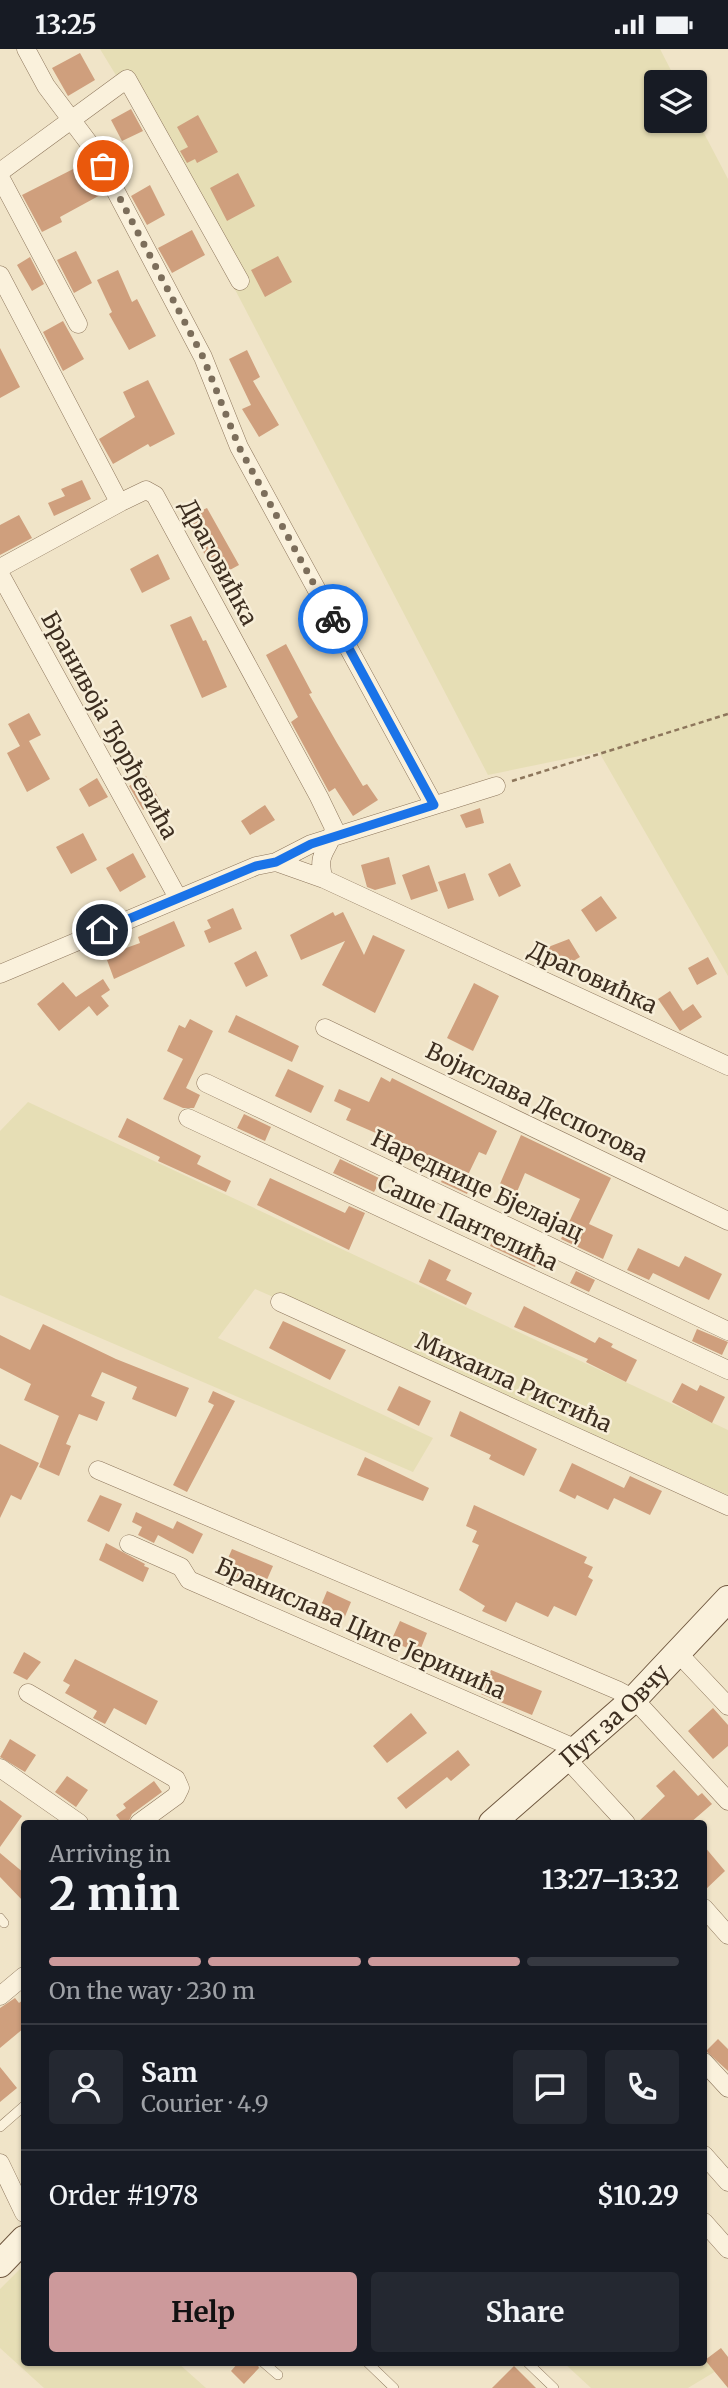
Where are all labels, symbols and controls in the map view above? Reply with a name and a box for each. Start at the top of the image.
text: 13:25 [35,8,97,41]
map controls [644,70,707,133]
button: layers [644,70,707,133]
pin [73,136,133,196]
icon: bag [84,147,122,185]
street label: Драговићка [174,494,264,630]
courier [298,584,368,654]
icon: bike [314,600,352,638]
street label: Бранивоја Ђорђевића [35,606,185,844]
pin [72,900,132,960]
icon: home [83,911,121,949]
street label: Драговићка [524,935,662,1019]
street label: Војислава Деспотова [421,1036,653,1168]
street label: Нареднице Бјелајац [367,1123,589,1247]
street label: Саше Пантелића [373,1167,563,1277]
street label: Михаила Ристића [411,1326,617,1438]
street label: Бранислава Циге Јеринића [211,1551,511,1705]
street label: Пут за Овчу [553,1657,675,1772]
text: Arriving in [49,1839,171,1868]
text: 13:27–13:32 [542,1863,679,1896]
text: 2 min [49,1865,180,1923]
text: On the way · 230 m [49,1976,255,2005]
button: person [49,2050,123,2124]
button: chat [513,2050,587,2124]
button: phone [605,2050,679,2124]
text: Sam [141,2056,198,2089]
text: Courier · 4.9 [141,2089,269,2118]
text: Order #1978 [49,2179,199,2212]
text: $10.29 [597,2179,679,2212]
button: Help [49,2272,357,2352]
button: Share [371,2272,679,2352]

